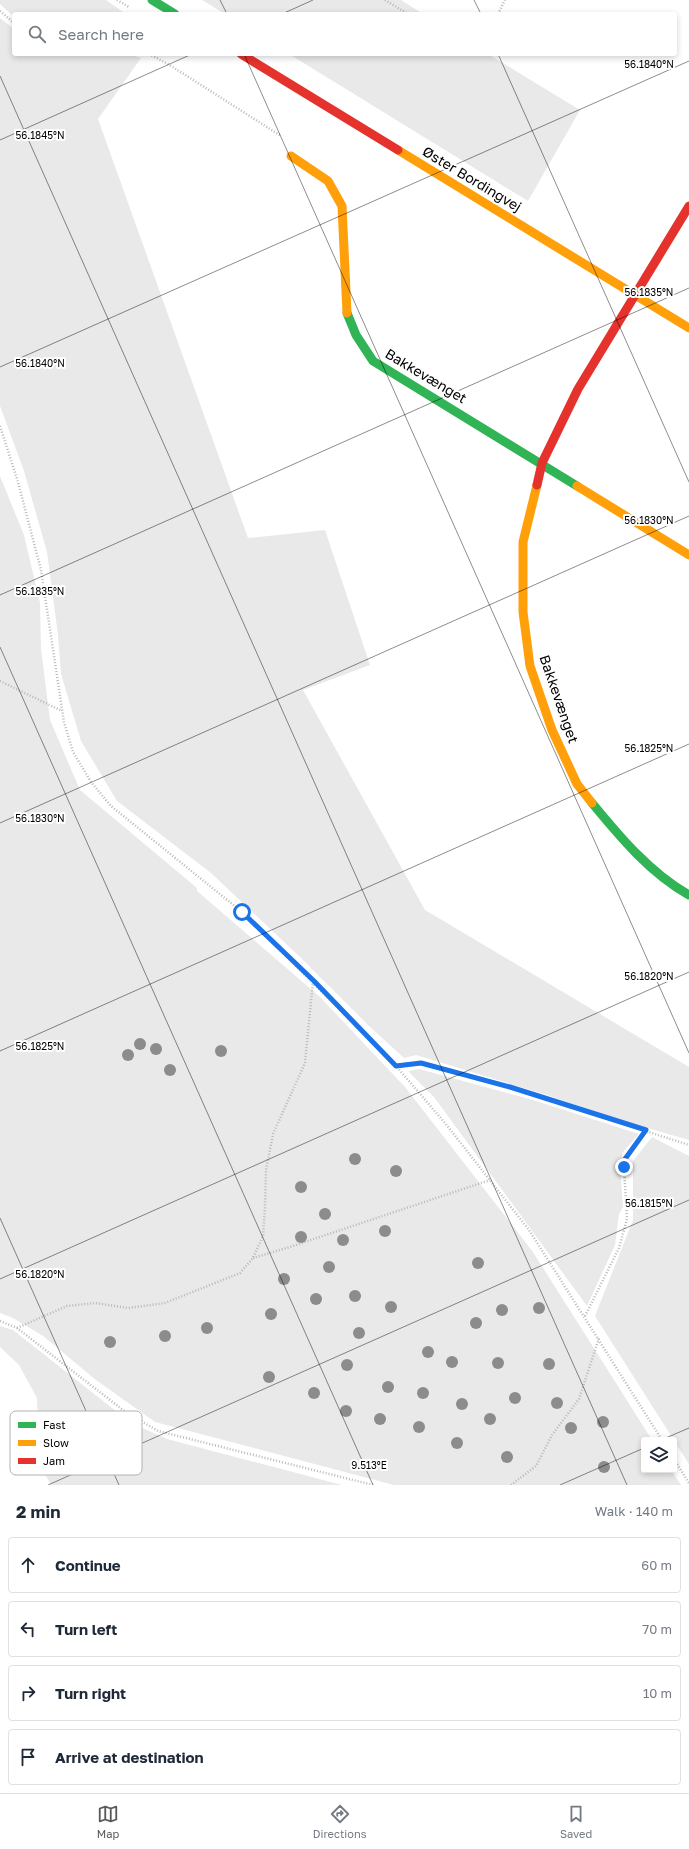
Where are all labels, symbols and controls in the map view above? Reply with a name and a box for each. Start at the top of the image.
search box [12,12,677,56]
icon: search [26,23,48,45]
text: Search here [58,25,144,43]
text: 56.1840°N [624,58,674,70]
text: 56.1845°N [15,129,65,141]
street label: Øster Bordingvej [420,142,525,215]
text: 56.1835°N [625,286,673,298]
street label: Bakkevænget [382,345,470,407]
text: 56.1840°N [15,357,65,369]
text: 56.1830°N [624,514,674,526]
text: 56.1835°N [16,585,64,597]
street label: Bakkevænget [536,653,583,745]
text: 56.1825°N [625,742,673,754]
text: 56.1830°N [15,812,65,824]
route start [233,903,251,921]
text: 56.1820°N [624,970,674,982]
text: 56.1825°N [16,1040,64,1052]
route end [615,1158,633,1176]
text: 56.1815°N [625,1197,673,1209]
text: 56.1820°N [15,1268,65,1280]
legend [10,1411,142,1475]
text: Fast [43,1418,66,1431]
text: Slow [43,1436,69,1449]
map controls [641,1437,677,1473]
button: layers [641,1437,677,1473]
text: Jam [43,1454,65,1467]
text: 9.513°E [351,1459,387,1471]
text: 2 min [16,1501,60,1522]
text: Walk · 140 m [595,1503,673,1519]
icon: ahead [17,1554,39,1576]
text: Continue [55,1556,121,1574]
text: 60 m [641,1557,672,1573]
icon: left [17,1618,39,1640]
text: Turn left [55,1620,117,1638]
text: 70 m [642,1621,672,1637]
icon: right [17,1682,39,1704]
text: Turn right [55,1684,126,1702]
text: 10 m [643,1685,672,1701]
icon: arrive [17,1746,39,1768]
text: Arrive at destination [55,1748,204,1766]
tab: Map [97,1803,119,1840]
tab: Directions [313,1803,367,1840]
tab: Saved [560,1803,592,1840]

